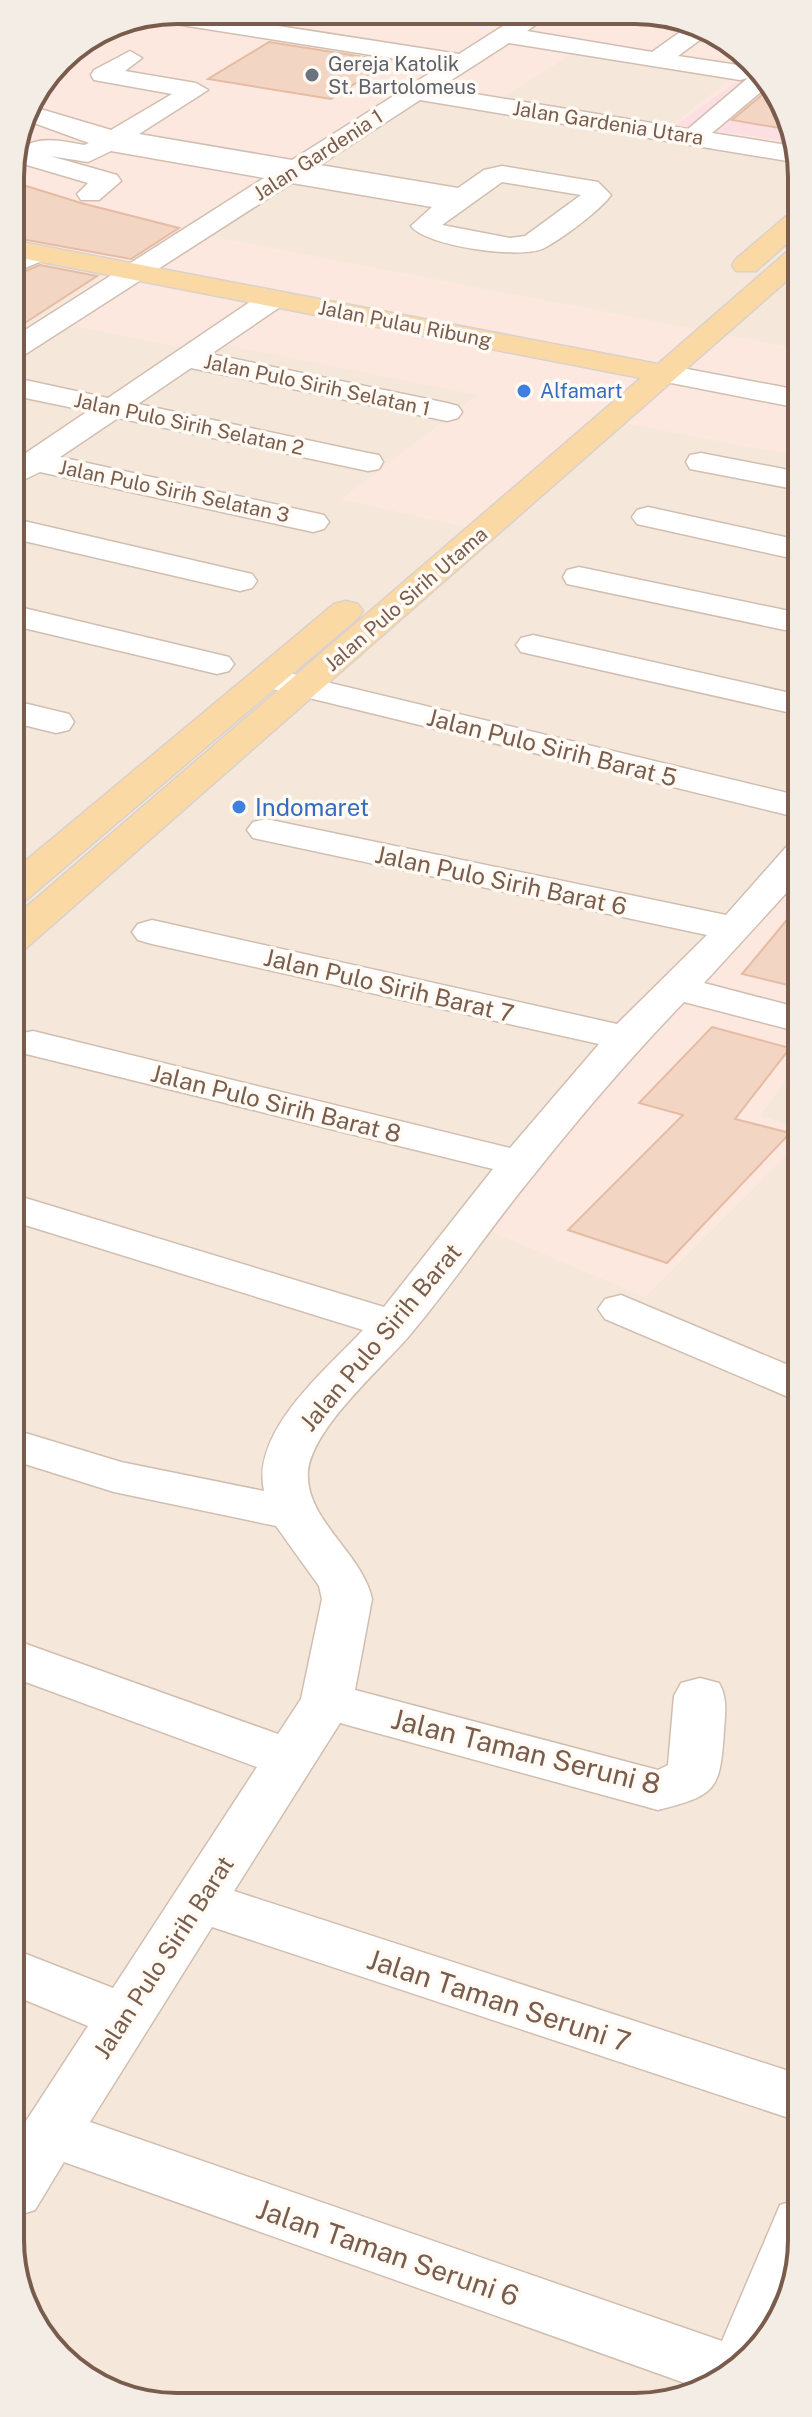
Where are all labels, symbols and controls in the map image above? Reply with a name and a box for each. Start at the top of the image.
place label: Gereja Katolik St. Bartolomeus [328,52,476,99]
marker: Gereja Katolik St. Bartolomeus [303,66,321,84]
street label: Jalan Gardenia Utara [511,96,705,150]
street label: Jalan Gardenia 1 [249,104,387,206]
street label: Jalan Pulau Ribung [316,295,494,353]
street label: Jalan Pulo Sirih Selatan 1 [202,349,432,421]
place label: Alfamart [540,379,622,403]
marker: Alfamart [515,382,533,400]
street label: Jalan Pulo Sirih Selatan 2 [72,388,306,460]
street label: Jalan Pulo Sirih Selatan 3 [57,455,291,527]
street label: Jalan Pulo Sirih Utama [320,522,492,676]
street label: Jalan Pulo Sirih Barat 5 [424,702,680,792]
place label: Indomaret [255,793,369,821]
marker: Indomaret [230,798,248,816]
street label: Jalan Pulo Sirih Barat 6 [373,840,629,920]
street label: Jalan Pulo Sirih Barat 7 [261,943,517,1027]
street label: Jalan Pulo Sirih Barat 8 [148,1058,404,1148]
street label: Jalan Pulo Sirih Barat [294,1238,466,1436]
street label: Jalan Taman Seruni 8 [388,1702,664,1800]
street label: Jalan Pulo Sirih Barat [87,1851,239,2063]
street label: Jalan Taman Seruni 7 [363,1942,635,2058]
street label: Jalan Taman Seruni 6 [252,2192,524,2312]

